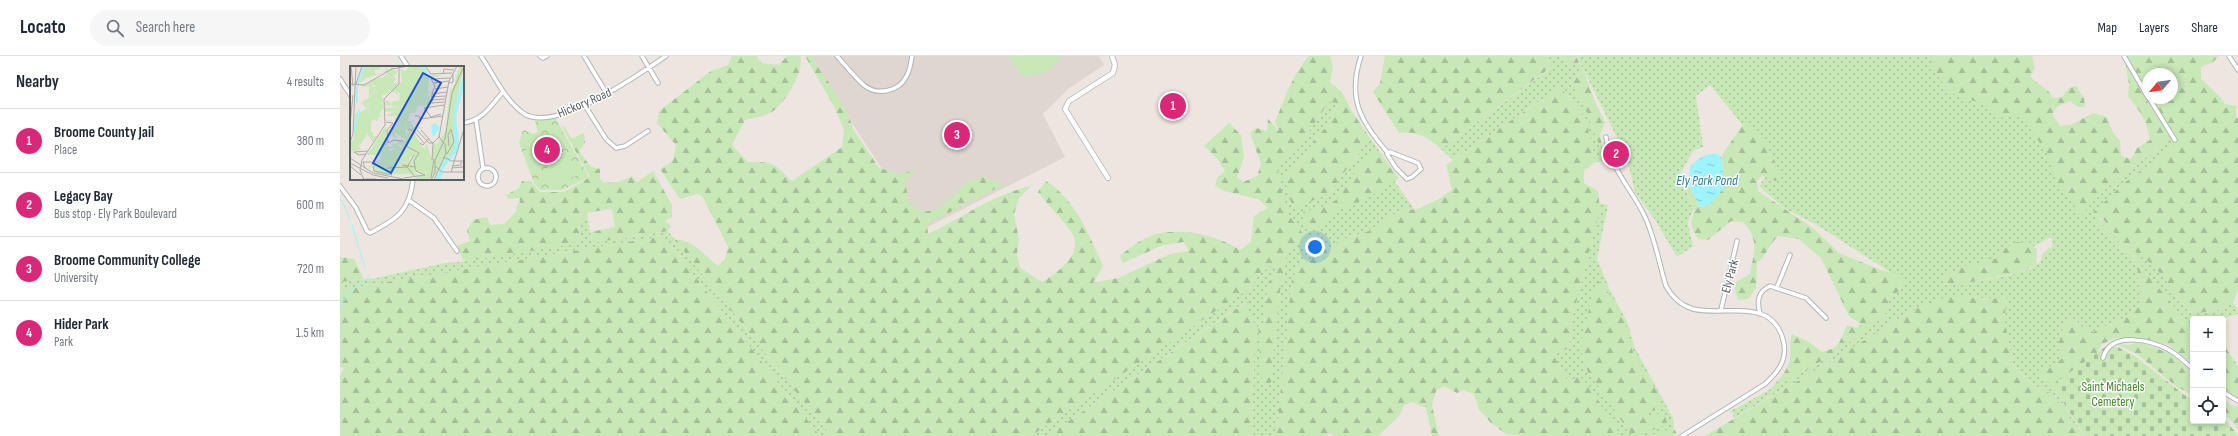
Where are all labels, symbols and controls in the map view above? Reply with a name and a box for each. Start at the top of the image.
search box [90,10,370,46]
text: Locato [20,16,66,39]
icon: search [104,17,126,39]
text: Search here [136,18,195,37]
text: Map [2097,19,2117,36]
text: Layers [2139,19,2169,36]
text: Share [2191,19,2218,36]
inset map [350,66,464,180]
north arrow [2142,68,2178,104]
text: Nearby [16,72,59,92]
text: 4 results [287,74,324,90]
street label: Hickory Road [555,84,614,121]
pin: 1 [1160,91,1186,121]
pin: 3 [944,120,970,150]
text: Broome County Jail [54,123,154,142]
text: 1 [26,133,32,149]
text: 380 m [297,133,324,149]
pin: 4 [534,135,560,165]
pin: 2 [1603,139,1629,169]
text: Place [54,142,77,158]
water label: Ely Park Pond [1676,172,1739,189]
text: Legacy Bay [54,187,113,206]
text: 2 [26,197,32,213]
text: 600 m [296,197,324,213]
text: Bus stop · Ely Park Boulevard [54,206,177,222]
your location [1305,237,1325,257]
text: Broome Community College [54,251,201,270]
street label: Ely Park [1718,258,1742,295]
text: 3 [26,261,32,277]
text: 720 m [297,261,324,277]
text: University [54,270,98,286]
text: Hider Park [54,315,109,334]
map controls [2190,316,2226,424]
button: + [2190,316,2226,352]
text: 4 [26,325,32,341]
text: 1.5 km [296,325,324,341]
text: Park [54,334,73,350]
button: − [2190,352,2226,388]
park label: Saint Michaels Cemetery [2082,379,2145,410]
button: locate [2190,388,2226,424]

